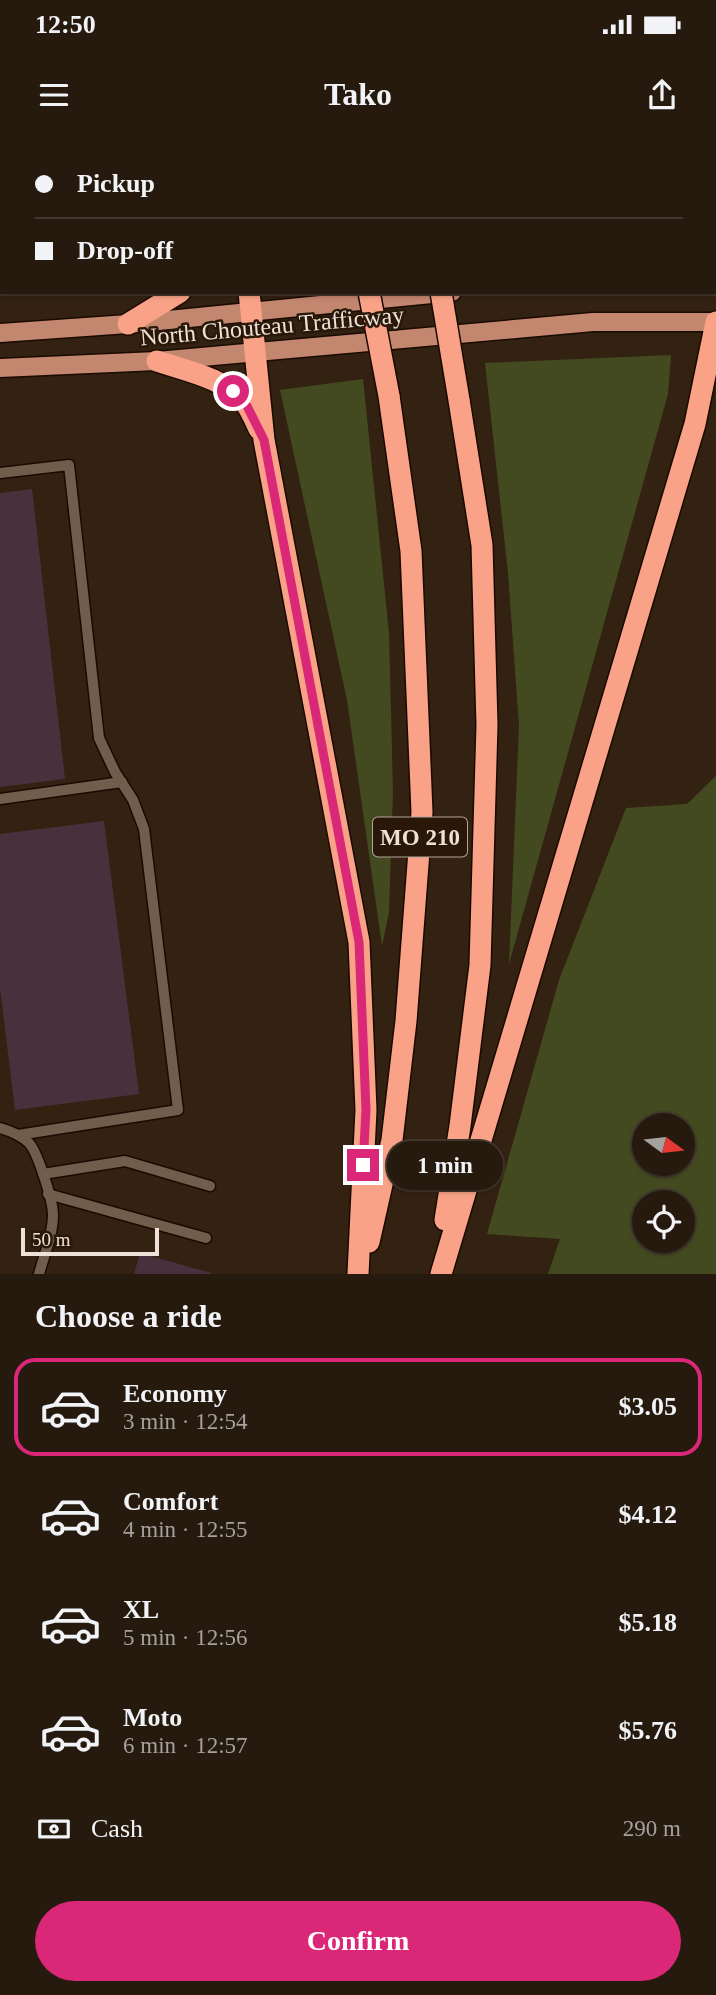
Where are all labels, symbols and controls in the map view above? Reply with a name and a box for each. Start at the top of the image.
text: 12:50 [35,10,96,39]
icon: menu [35,76,73,114]
text: Tako [324,76,392,112]
icon: share [643,76,681,114]
text: Pickup [77,169,155,198]
text: Drop-off [77,236,173,265]
street label: North Chouteau Trafficway [139,302,405,350]
route start [217,375,249,407]
road number: MO 210 [373,818,467,856]
north arrow [632,1113,695,1176]
map controls [632,1113,695,1253]
callout: 1 min [388,1140,503,1190]
route end [347,1149,379,1181]
text: 1 min [417,1153,473,1178]
button: locate [632,1190,695,1253]
scale bar [21,1225,159,1257]
text: 50 m [32,1229,71,1250]
text: Choose a ride [35,1298,222,1334]
icon: car [39,1376,102,1439]
text: Economy [123,1379,227,1408]
text: $3.05 [619,1392,677,1421]
text: 3 min · 12:54 [123,1409,248,1434]
icon: car [39,1484,102,1547]
text: Comfort [123,1487,218,1516]
text: $4.12 [619,1500,677,1529]
text: 4 min · 12:55 [123,1517,248,1542]
icon: car [39,1592,102,1655]
text: XL [123,1595,159,1624]
text: $5.18 [619,1608,677,1637]
text: 5 min · 12:56 [123,1625,248,1650]
icon: car [39,1700,102,1763]
text: Moto [123,1703,182,1732]
text: $5.76 [619,1716,677,1745]
text: 6 min · 12:57 [123,1733,248,1758]
icon: cash [35,1810,73,1848]
text: Cash [91,1814,143,1843]
text: 290 m [623,1816,681,1841]
button: Confirm [35,1901,681,1981]

